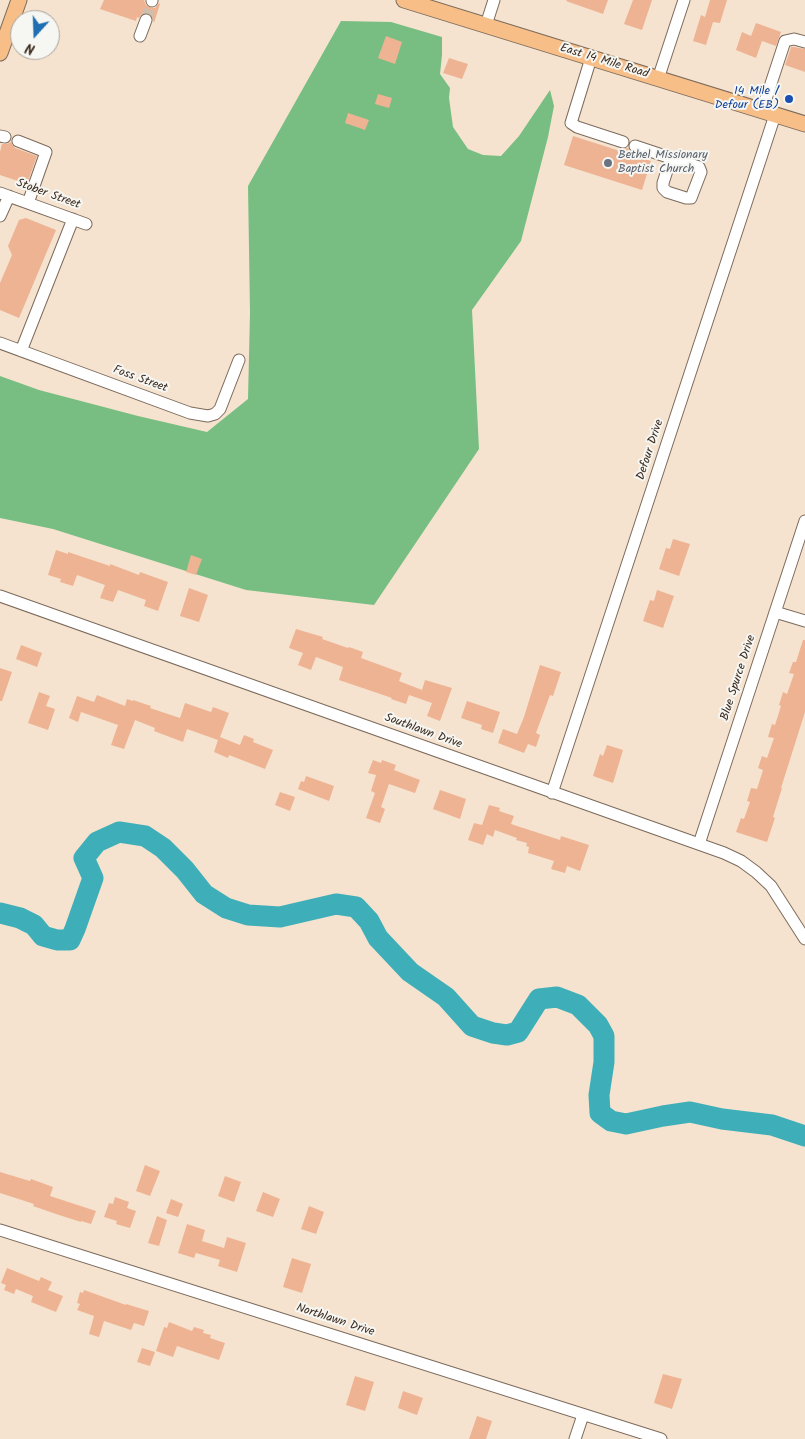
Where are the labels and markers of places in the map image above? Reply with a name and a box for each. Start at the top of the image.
place label: 14 Mile / Defour (EB) [715,85,779,113]
marker: 14 Mile / Defour (EB) [783,93,795,105]
place label: Bethel Missionary Baptist Church [618,149,708,177]
marker: Bethel Missionary Baptist Church [602,157,614,169]

